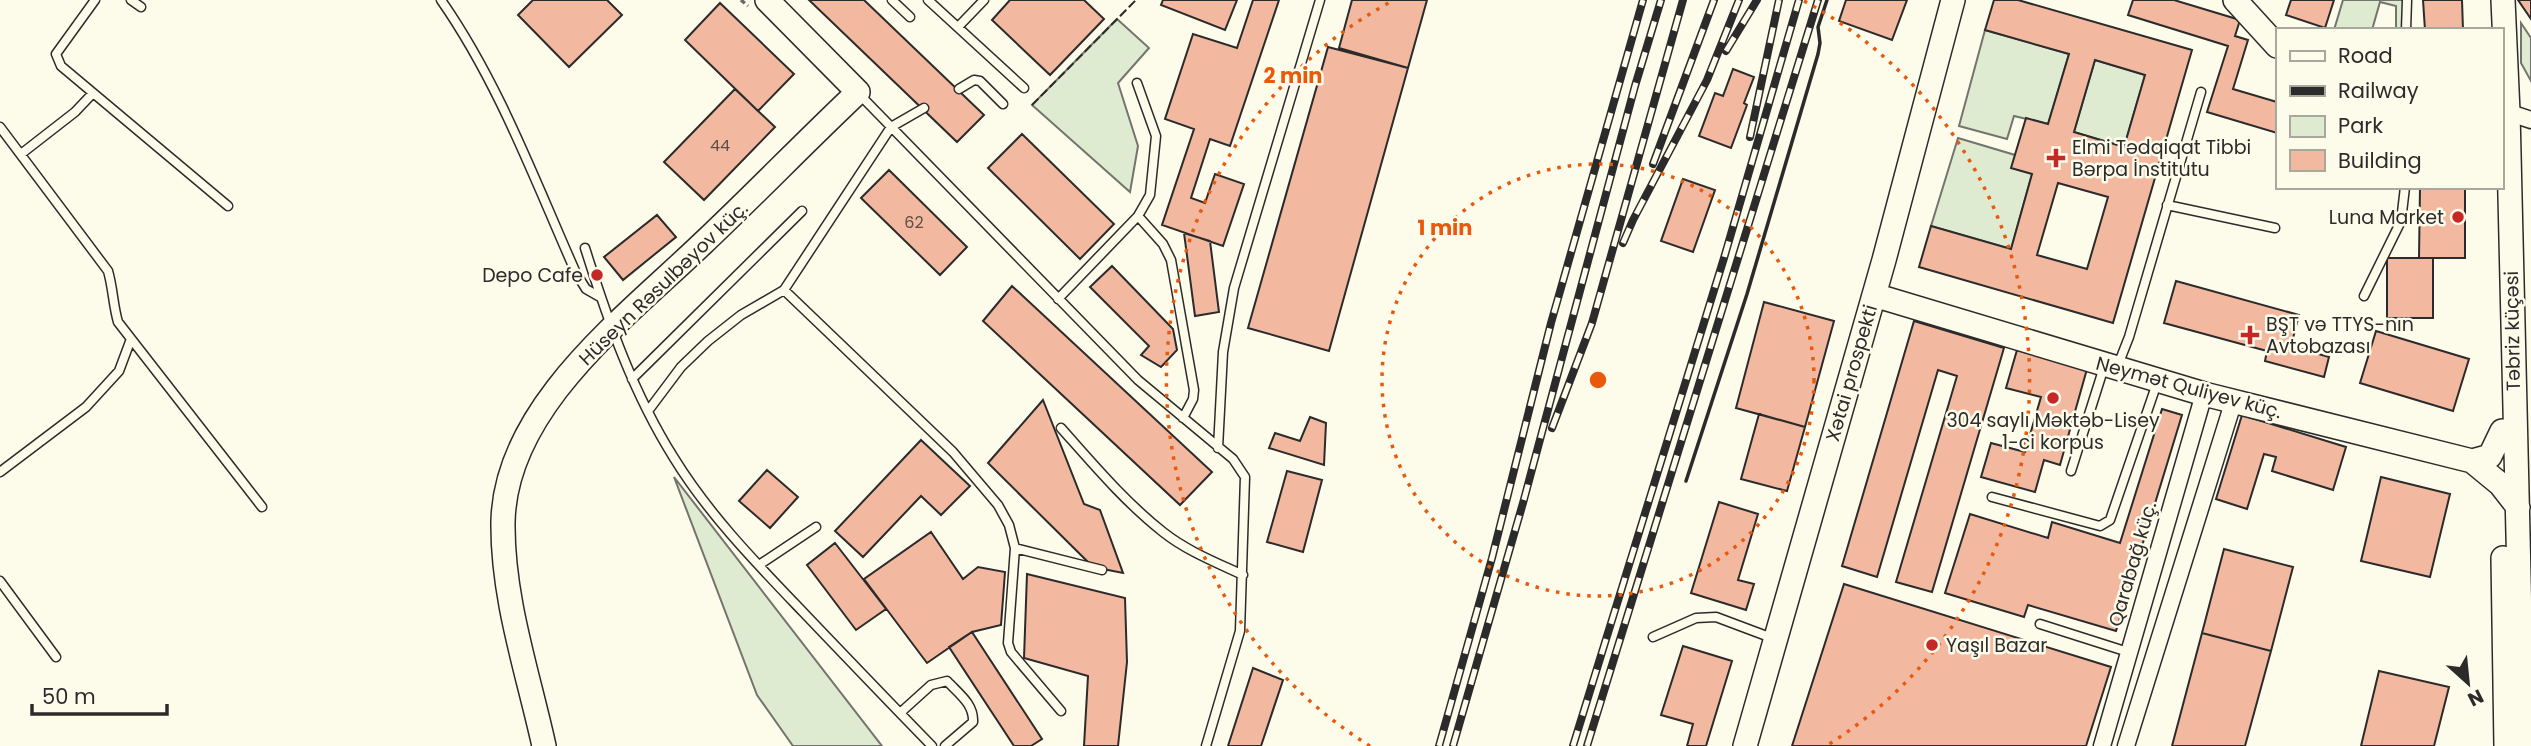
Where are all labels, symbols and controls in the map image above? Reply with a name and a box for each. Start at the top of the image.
legend [2276,28,2503,189]
text: Road [2338,41,2393,70]
text: 2 min [1263,61,1323,90]
text: Railway [2338,76,2419,105]
text: Park [2338,111,2383,140]
house number: 44 [710,134,730,157]
place label: Elmi Tədqiqat Tibbi Bərpa İnstitutu [2072,134,2251,183]
text: Building [2338,146,2422,175]
marker: Elmi Tədqiqat Tibbi Bərpa İnstitutu [2046,148,2066,168]
street label: Hüseyn Rəsulbəyov küç. [573,195,754,371]
place label: Luna Market [2329,204,2444,231]
marker: Luna Market [2450,209,2466,225]
house number: 62 [904,211,924,234]
text: 1 min [1418,213,1472,242]
place label: Depo Cafe [482,262,583,289]
marker: Depo Cafe [589,267,605,283]
street label: Təbriz küçəsi [2498,271,2527,391]
street label: Xətai prospekti [1819,302,1884,445]
place label: BŞT və TTYS-nın Avtobazası [2266,311,2414,360]
marker: BŞT və TTYS-nın Avtobazası [2240,325,2260,345]
street label: Neymət Quliyev küç. [2093,350,2285,425]
centre of rings [1586,368,1610,392]
marker: 304 saylı Məktəb-Lisey 1-ci korpus [2045,390,2061,406]
place label: 304 saylı Məktəb-Lisey 1-ci korpus [1946,407,2160,456]
street label: Qarabağ küç. [2102,498,2163,630]
place label: Yaşıl Bazar [1946,632,2047,659]
marker: Yaşıl Bazar [1924,637,1940,653]
north arrow [2433,648,2503,718]
scale bar [32,672,166,716]
text: 50 m [42,682,96,711]
text: N [2463,682,2488,713]

